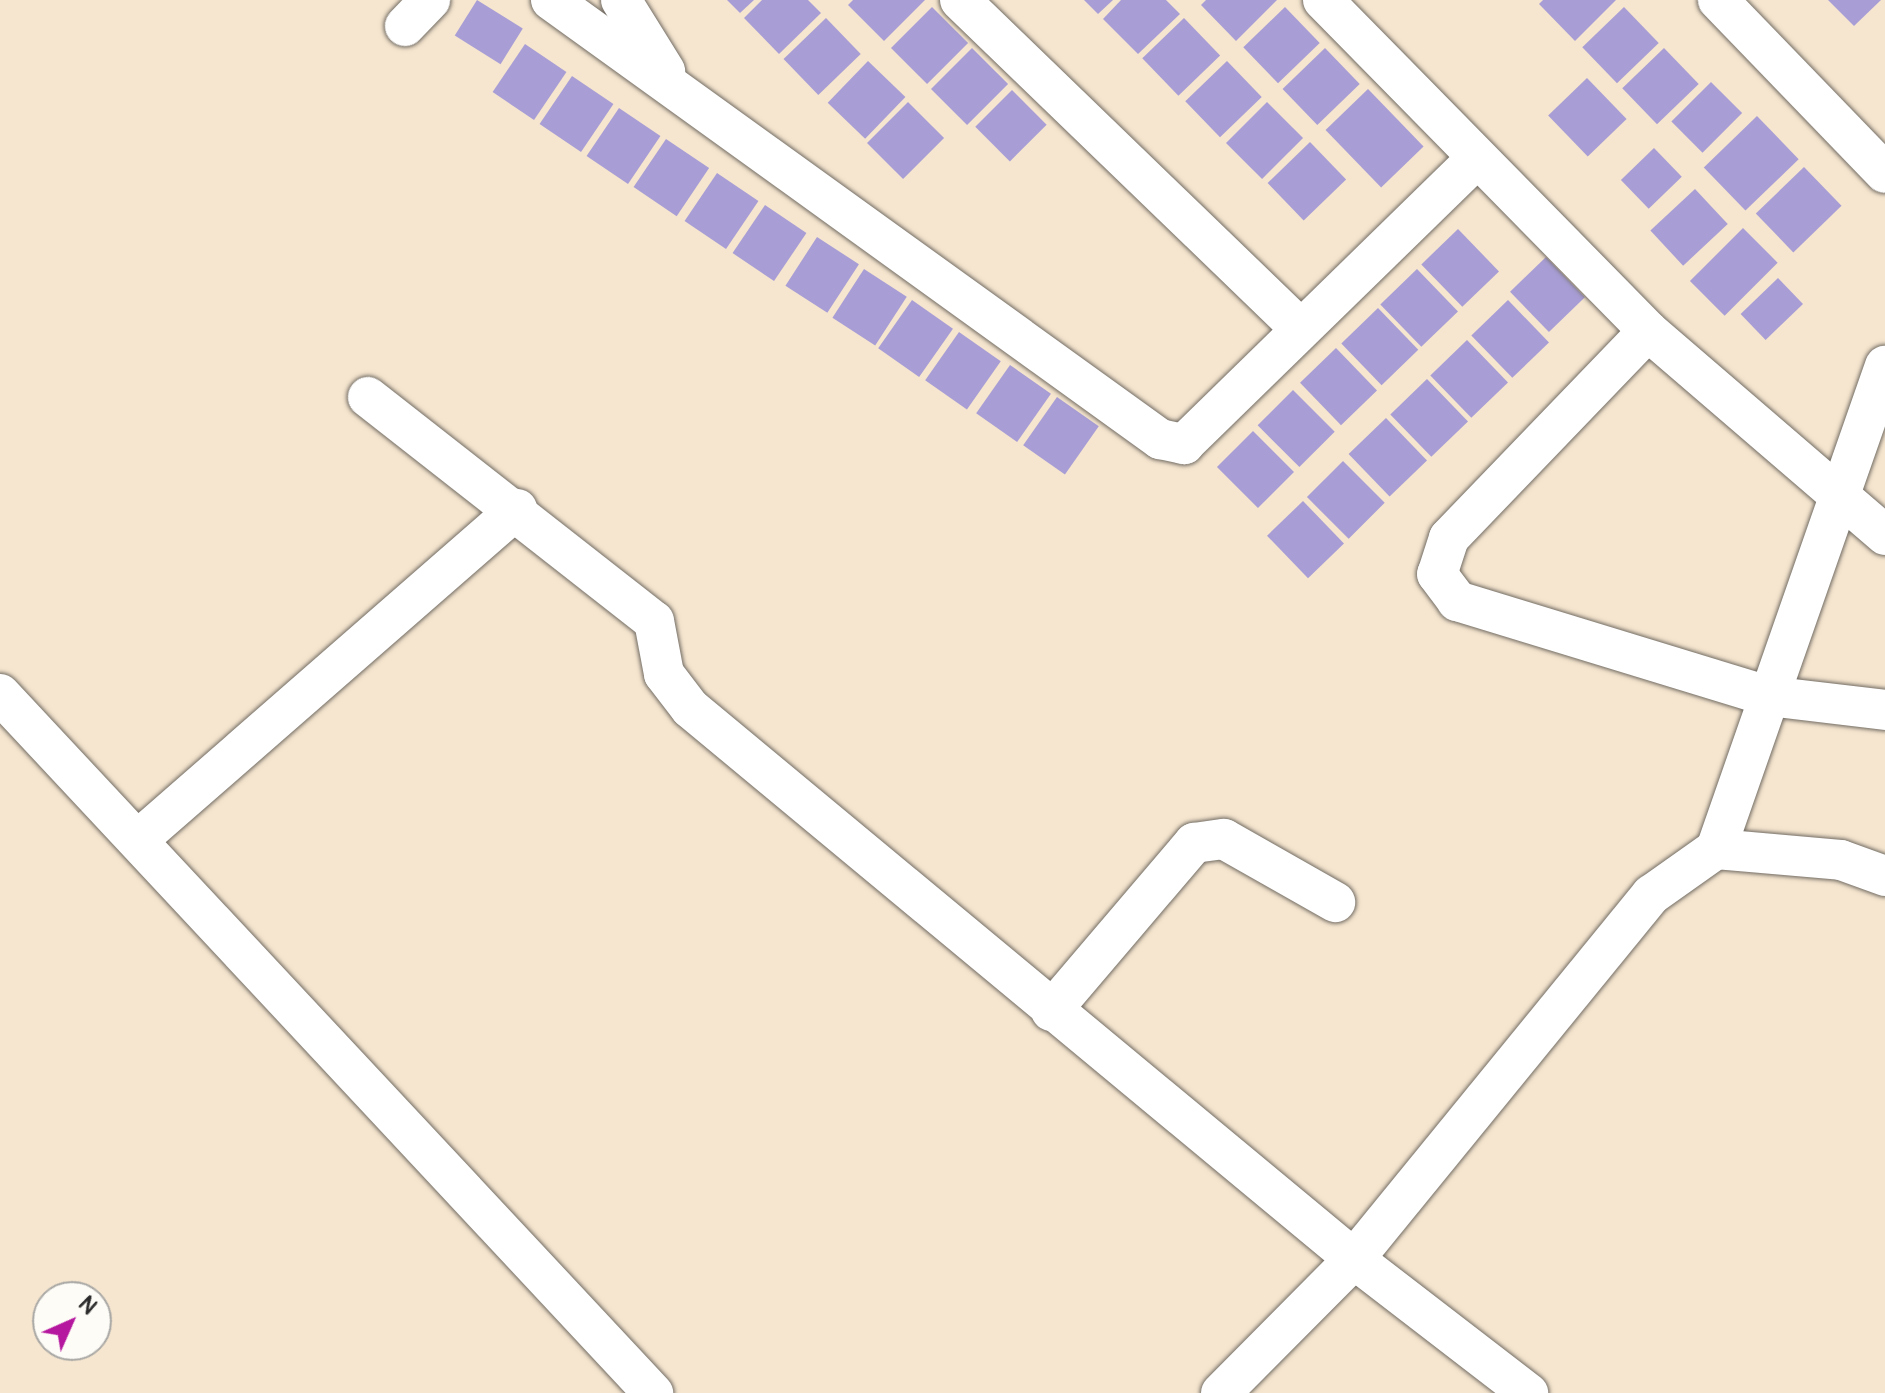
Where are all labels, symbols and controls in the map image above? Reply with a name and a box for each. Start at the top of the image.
north arrow [32,1281,112,1361]
text: N [72,1290,103,1321]

